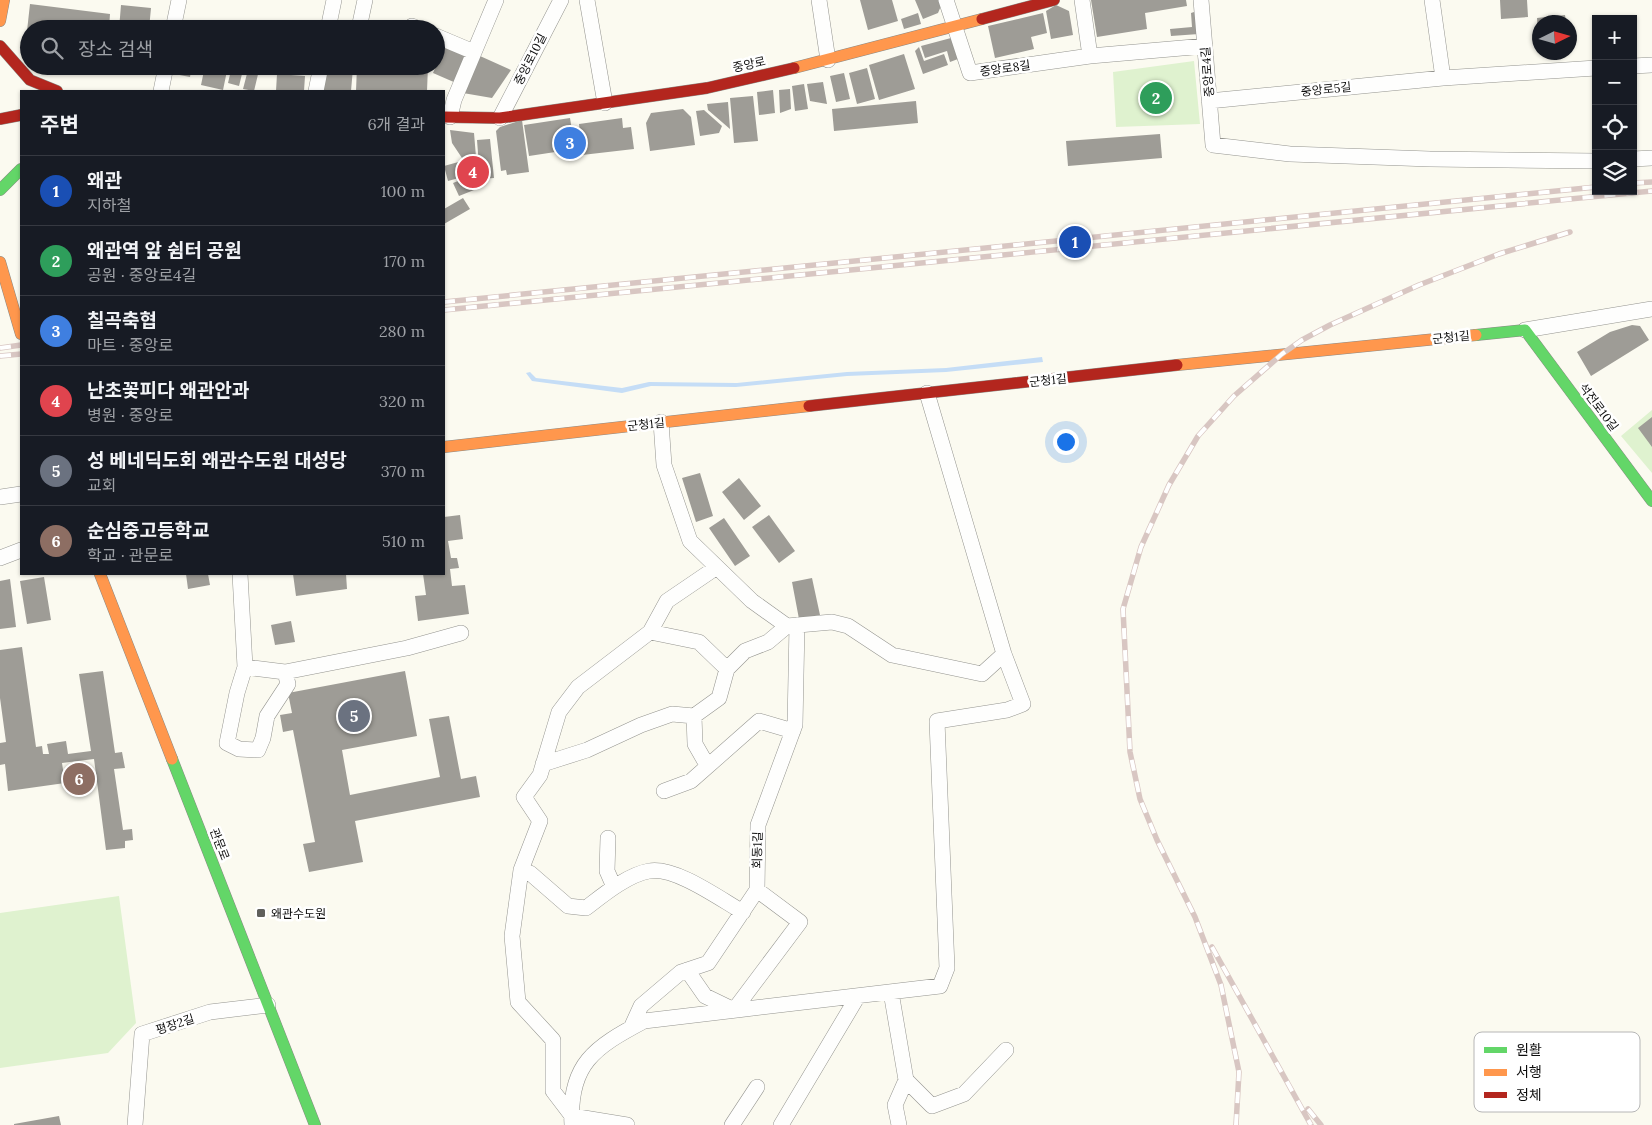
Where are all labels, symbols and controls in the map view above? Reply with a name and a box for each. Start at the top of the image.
north arrow [1532,15,1577,60]
map controls [1592,15,1637,195]
button: + [1592,15,1637,60]
search box [20,20,445,75]
street label: 중앙로10길 [511,31,549,87]
icon: search [38,34,66,62]
text: 장소 검색 [78,37,153,61]
street label: 중앙로4길 [1197,46,1217,98]
street label: 중앙로 [731,53,767,75]
street label: 중앙로8길 [979,57,1031,79]
button: − [1592,60,1637,105]
pin: 2 [1140,79,1172,117]
street label: 중앙로5길 [1300,79,1352,99]
button: locate [1592,105,1637,150]
text: 주변 [40,111,79,138]
text: 6개 결과 [367,114,425,134]
pin: 3 [554,124,586,162]
button: layers [1592,150,1637,195]
pin: 4 [457,153,489,191]
text: 왜관 [87,168,122,192]
text: 1 [53,181,59,201]
text: 100 m [381,181,425,201]
text: 지하철 [87,195,131,215]
pin: 1 [1059,223,1091,261]
text: 왜관역 앞 쉼터 공원 [87,238,242,262]
text: 2 [52,251,60,271]
text: 170 m [383,251,425,271]
text: 공원 · 중앙로4길 [87,265,196,285]
text: 칠곡축협 [87,308,157,332]
text: 3 [52,321,60,341]
text: 280 m [379,321,425,341]
street label: 군청1길 [1432,328,1470,346]
text: 마트 · 중앙로 [87,335,173,355]
street label: 군청1길 [1029,371,1067,389]
text: 난초꽃피다 왜관안과 [87,378,249,402]
street label: 석전로10길 [1576,380,1622,434]
text: 4 [52,391,60,411]
text: 320 m [379,391,425,411]
text: 병원 · 중앙로 [87,405,173,425]
street label: 군청1길 [627,415,665,433]
your location [1053,429,1079,455]
text: 성 베네딕도회 왜관수도원 대성당 [87,448,347,472]
text: 5 [52,461,60,481]
text: 370 m [381,461,425,481]
text: 교회 [87,475,116,495]
text: 순심중고등학교 [87,518,209,542]
text: 6 [51,531,61,551]
text: 510 m [382,531,425,551]
text: 학교 · 관문로 [87,545,173,565]
pin: 5 [338,697,370,735]
pin: 6 [63,760,95,798]
street label: 관문로 [207,826,233,862]
street label: 회동1길 [749,831,765,869]
place label: 왜관수도원 [271,906,326,921]
marker: 왜관수도원 [255,907,267,919]
street label: 평장2길 [154,1011,196,1037]
legend [1474,1032,1640,1112]
text: 원활 [1516,1041,1542,1059]
text: 서행 [1516,1063,1542,1081]
text: 정체 [1516,1086,1542,1104]

